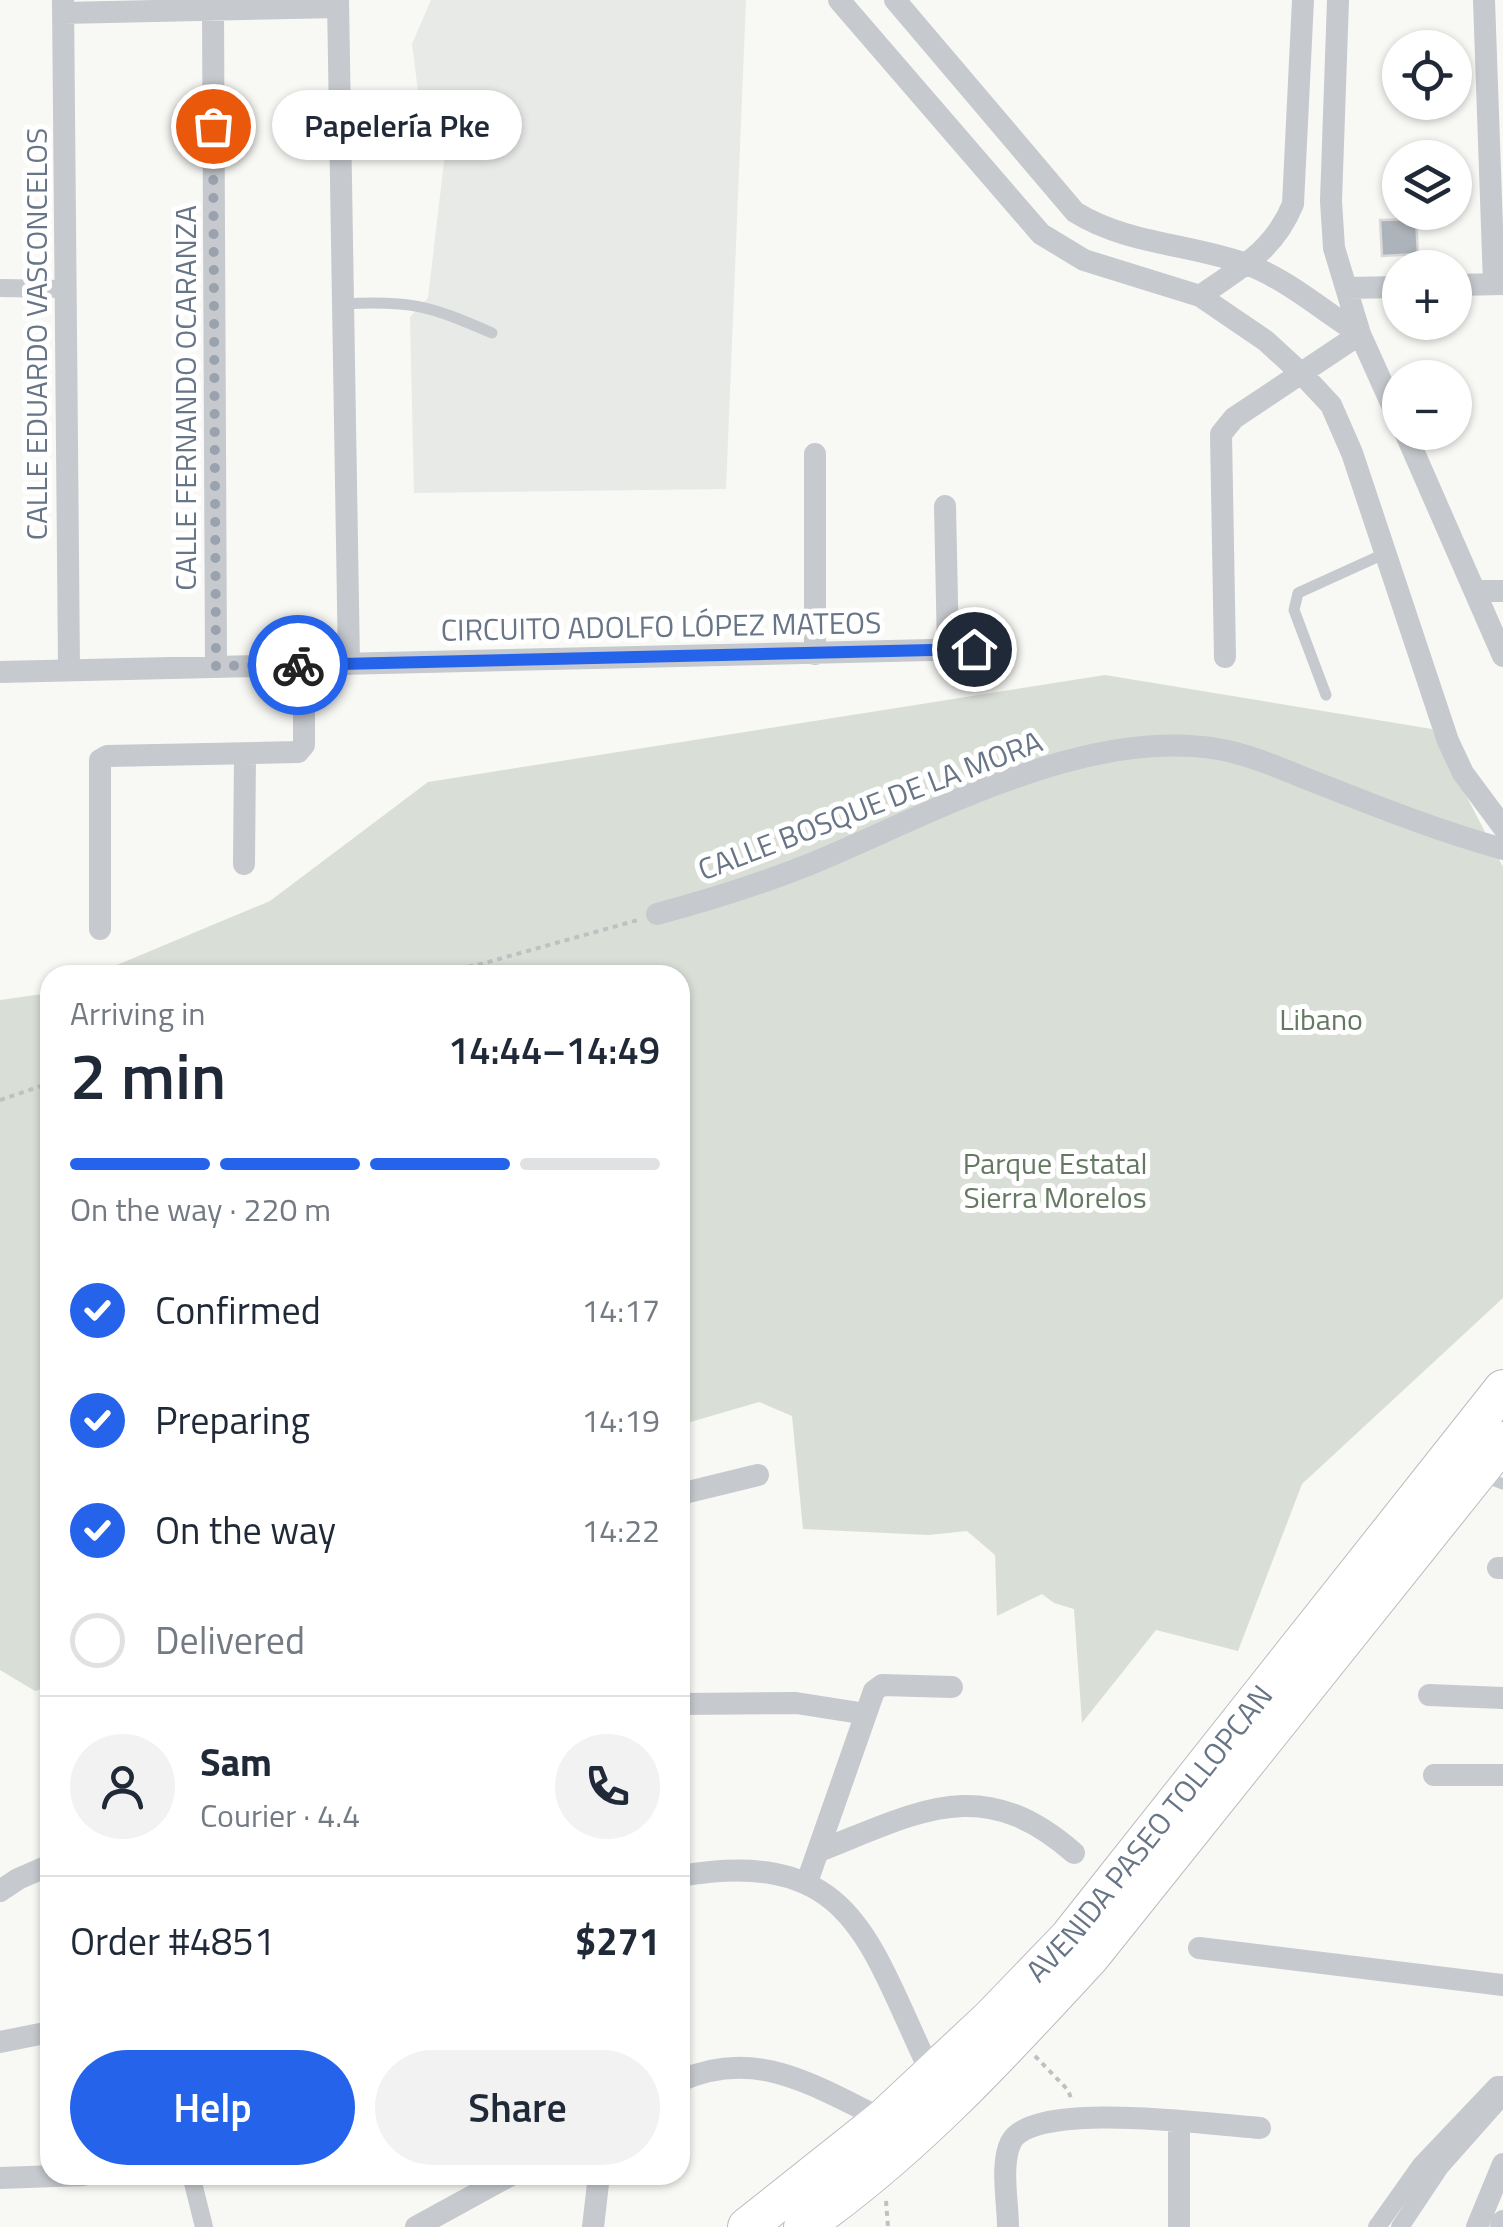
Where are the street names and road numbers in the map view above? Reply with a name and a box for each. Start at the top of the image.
street label: CALLE EDUARDO VASCONCELOS [13,128,59,540]
street label: CALLE FERNANDO OCARANZA [162,205,208,591]
street label: CIRCUITO ADOLFO LÓPEZ MATEOS [440,599,882,653]
street label: CALLE BOSQUE DE LA MORA [691,718,1049,892]
street label: AVENIDA PASEO TOLLOPCAN [1015,1675,1284,1992]

